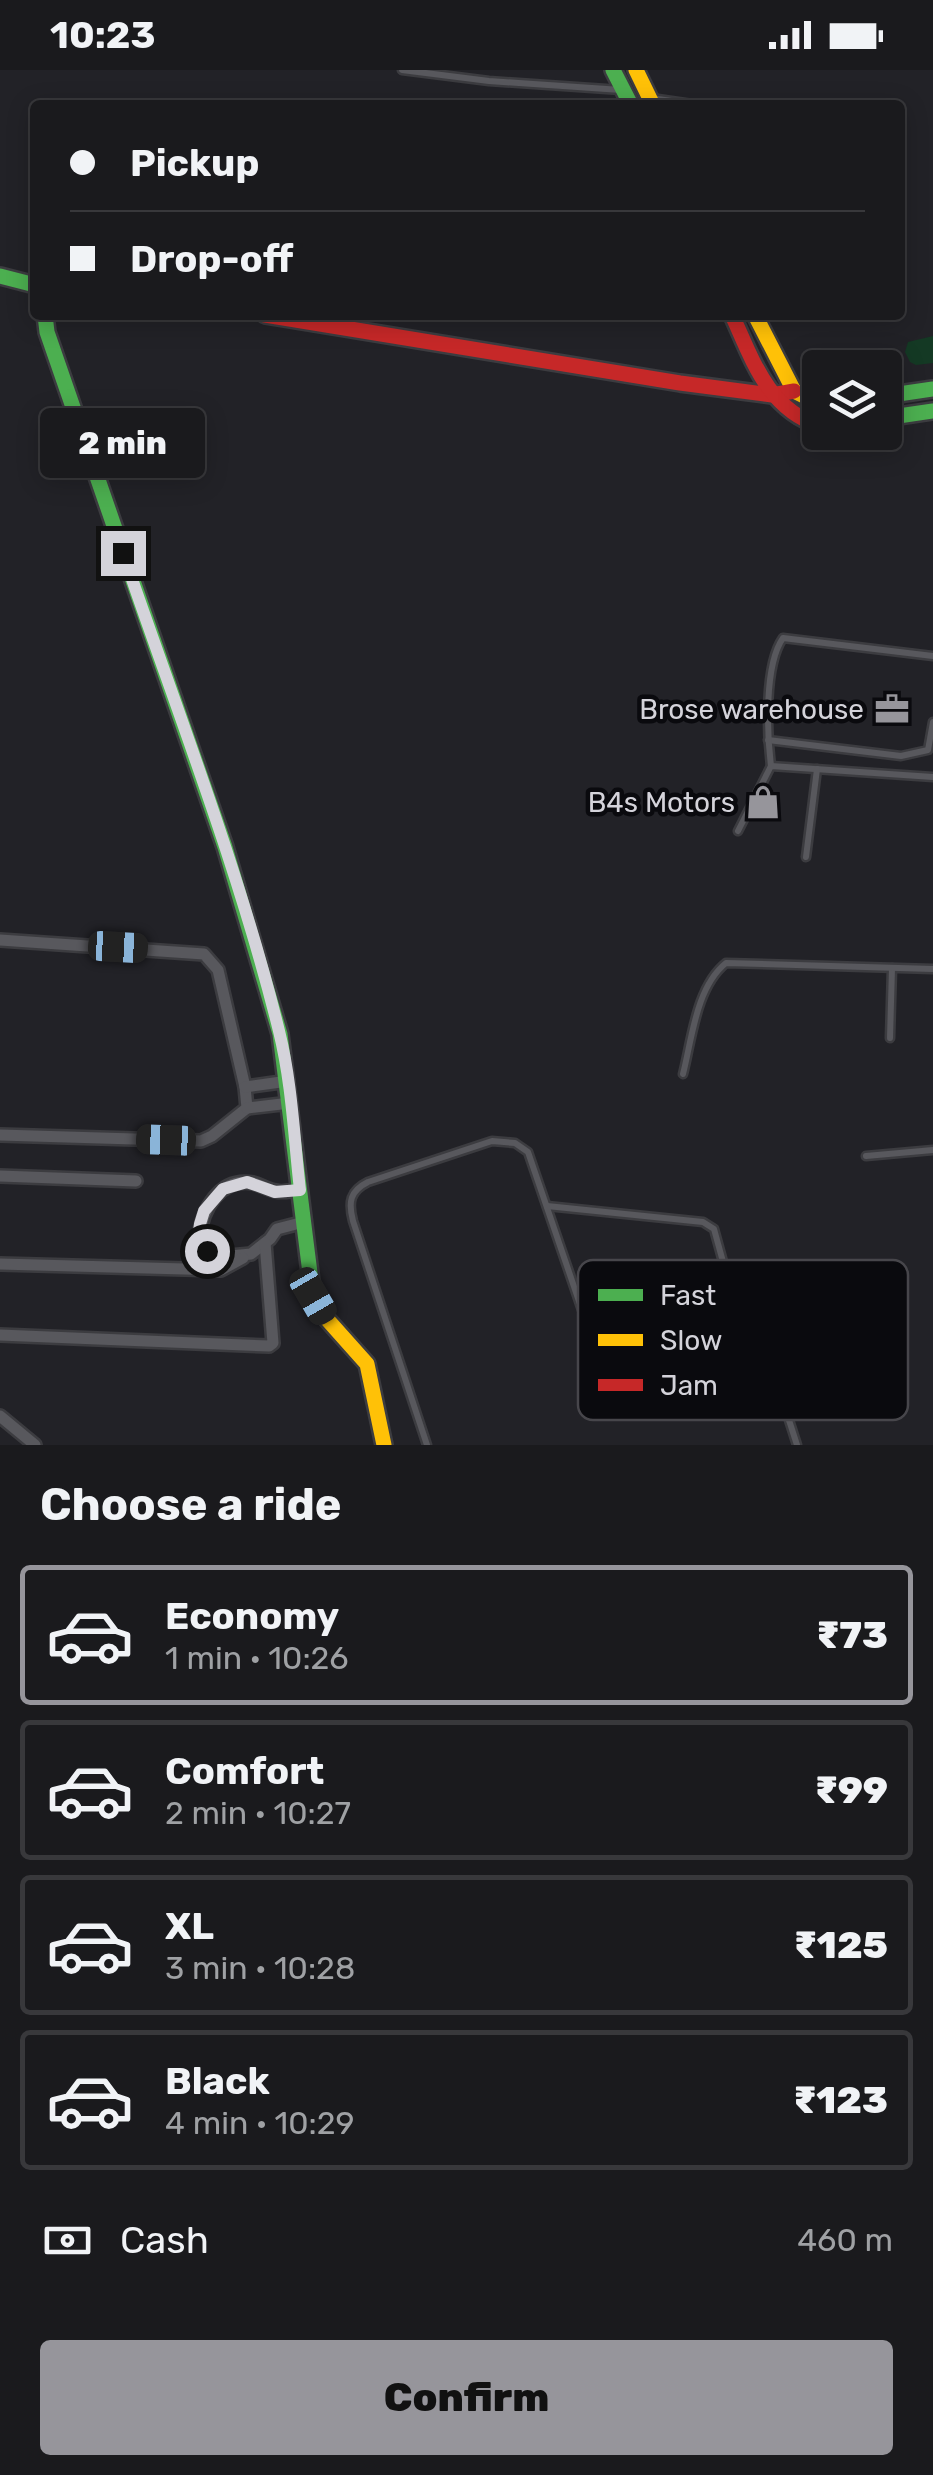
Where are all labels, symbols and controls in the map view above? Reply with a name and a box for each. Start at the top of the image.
text: 10:23 [50,12,156,58]
text: Pickup [130,140,259,186]
text: Drop-off [130,236,293,282]
map controls [802,350,902,450]
button: layers [802,350,902,450]
callout: 2 min [41,408,206,478]
text: 2 min [78,424,167,462]
route end [101,531,146,576]
office icon: Brose warehouse [873,690,911,728]
place label: Brose warehouse [639,693,864,726]
shop icon: B4s Motors [744,783,782,821]
place label: B4s Motors [588,786,735,819]
car [87,930,149,964]
car [135,1124,197,1156]
route start [185,1229,230,1274]
legend [578,1260,908,1420]
car [285,1263,341,1329]
text: Fast [660,1279,716,1312]
text: Slow [660,1324,722,1357]
text: Jam [660,1369,718,1402]
text: Choose a ride [40,1478,342,1531]
icon: car [45,1590,135,1680]
text: Economy [165,1593,339,1639]
text: ₹73 [816,1612,888,1658]
text: 1 min · 10:26 [165,1639,349,1677]
icon: car [45,1745,135,1835]
text: Comfort [165,1748,324,1794]
text: ₹99 [815,1767,888,1813]
text: 2 min · 10:27 [165,1794,351,1832]
icon: car [45,1900,135,1990]
text: XL [165,1903,214,1949]
text: ₹125 [794,1922,888,1968]
text: 3 min · 10:28 [165,1949,355,1987]
icon: car [45,2055,135,2145]
text: Black [165,2058,270,2104]
text: ₹123 [793,2077,888,2123]
text: 4 min · 10:29 [165,2104,355,2142]
icon: cash [40,2213,95,2268]
text: Cash [120,2217,209,2263]
text: 460 m [797,2221,893,2259]
button: Confirm [40,2340,893,2455]

